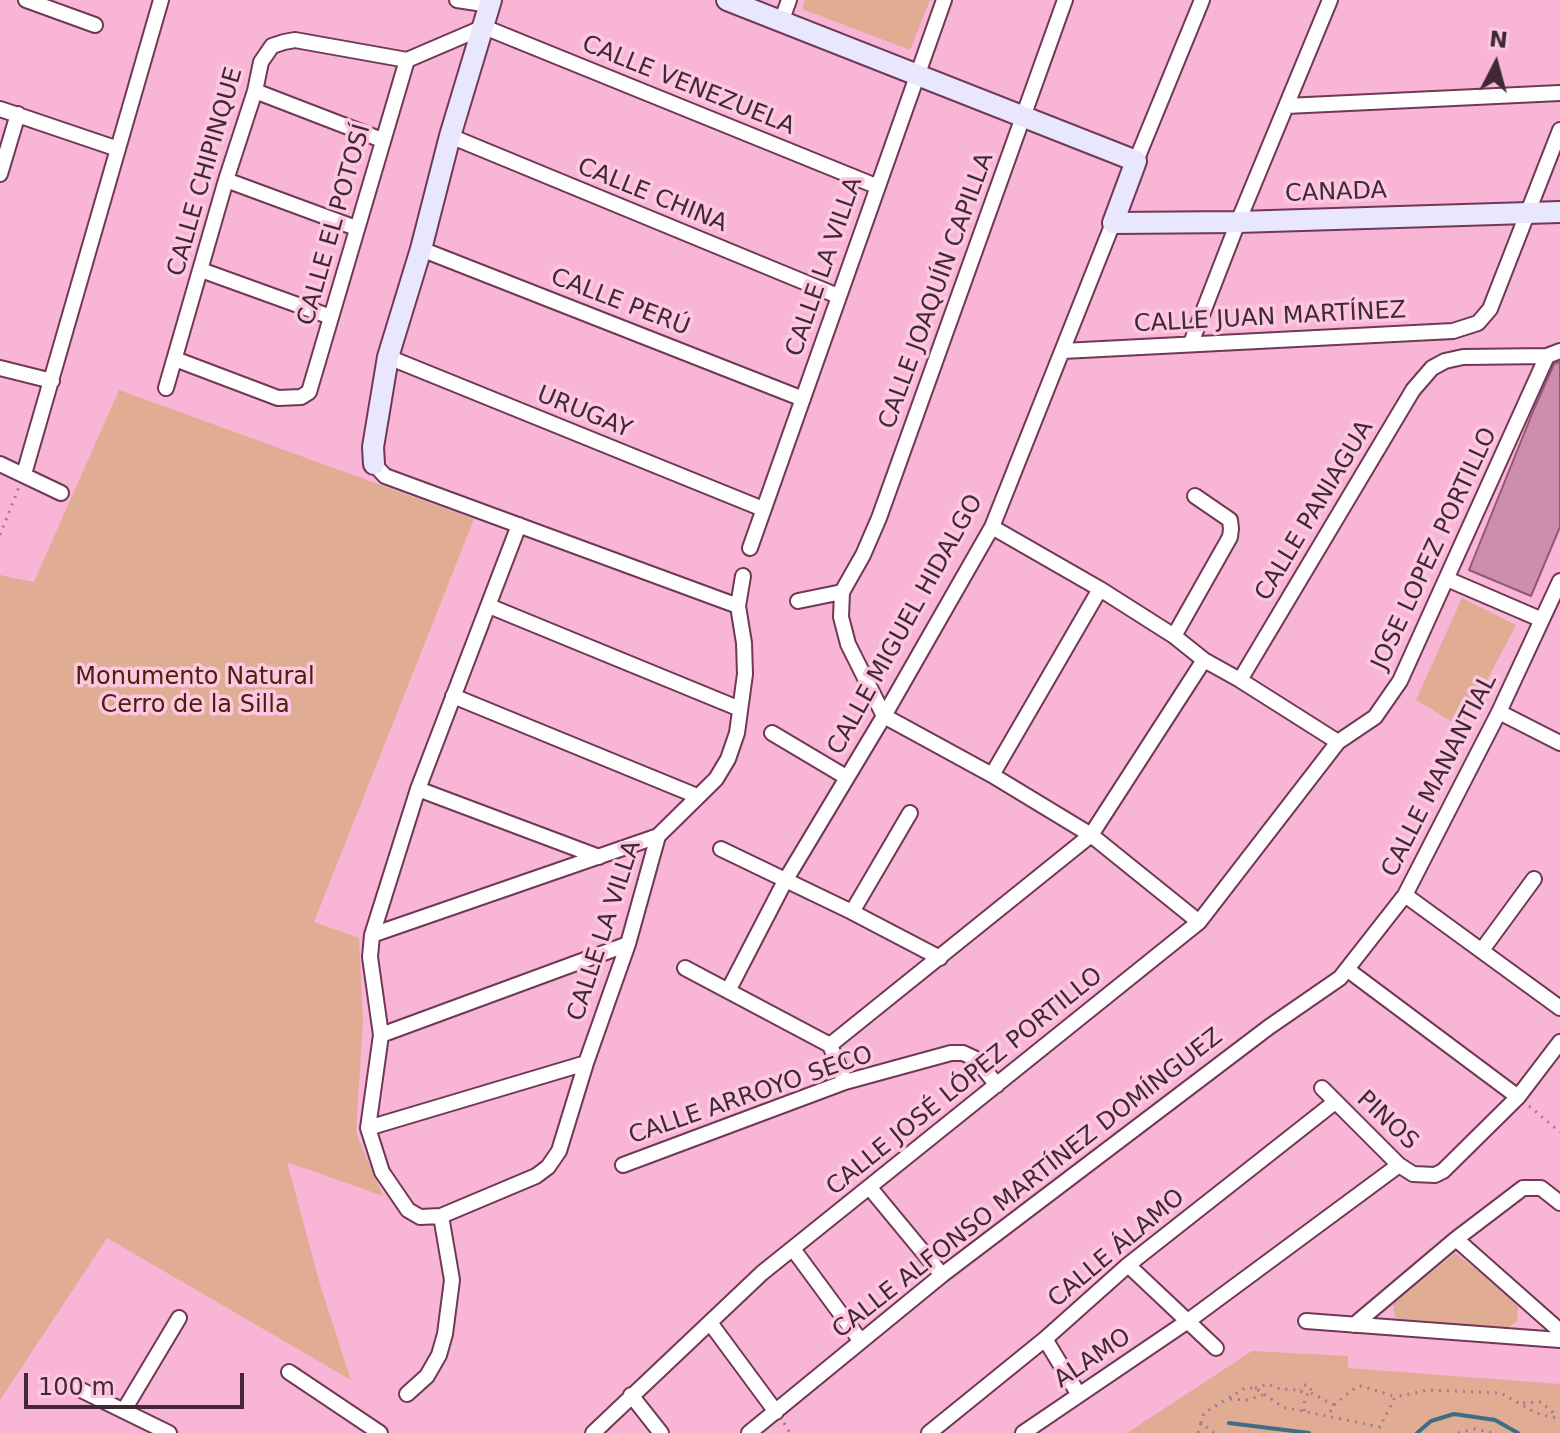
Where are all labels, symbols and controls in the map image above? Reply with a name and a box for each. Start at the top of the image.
north arrow [1456,24,1536,104]
text: N [1488,26,1509,53]
street label: CALLE VENEZUELA [577,30,799,142]
street label: CALLE CHIPINQUE [162,64,250,280]
street label: CALLE EL POTOSÍ [292,121,378,329]
street label: CALLE JOAQUÍN CAPILLA [874,149,1000,433]
street label: CALLE CHINA [573,153,731,239]
street label: CALLE LA VILLA [781,173,869,361]
street label: CANADA [1285,177,1387,209]
street label: CALLE PERÚ [546,263,694,343]
street label: CALLE JUAN MARTÍNEZ [1133,296,1407,340]
street label: URUGAY [532,381,636,445]
street label: CALLE PANIAGUA [1250,415,1380,607]
street label: JOSE LOPEZ PORTILLO [1366,423,1504,675]
street label: CALLE MIGUEL HIDALGO [822,490,990,760]
park label: Monumento Natural Cerro de la Silla [75,664,315,720]
street label: CALLE MANANTIAL [1376,670,1504,882]
street label: CALLE LA VILLA [562,837,648,1025]
street label: CALLE JOSÉ LÓPEZ PORTILLO [821,962,1109,1202]
street label: CALLE ALFONSO MARTÍNEZ DOMÍNGUEZ [827,1023,1229,1345]
street label: CALLE ARROYO SECO [625,1041,877,1151]
street label: PINOS [1350,1085,1424,1157]
street label: CALLE ÁLAMO [1043,1184,1191,1314]
street label: ALAMO [1049,1323,1137,1395]
scale bar [28,1357,248,1407]
text: 100 m [38,1373,115,1401]

